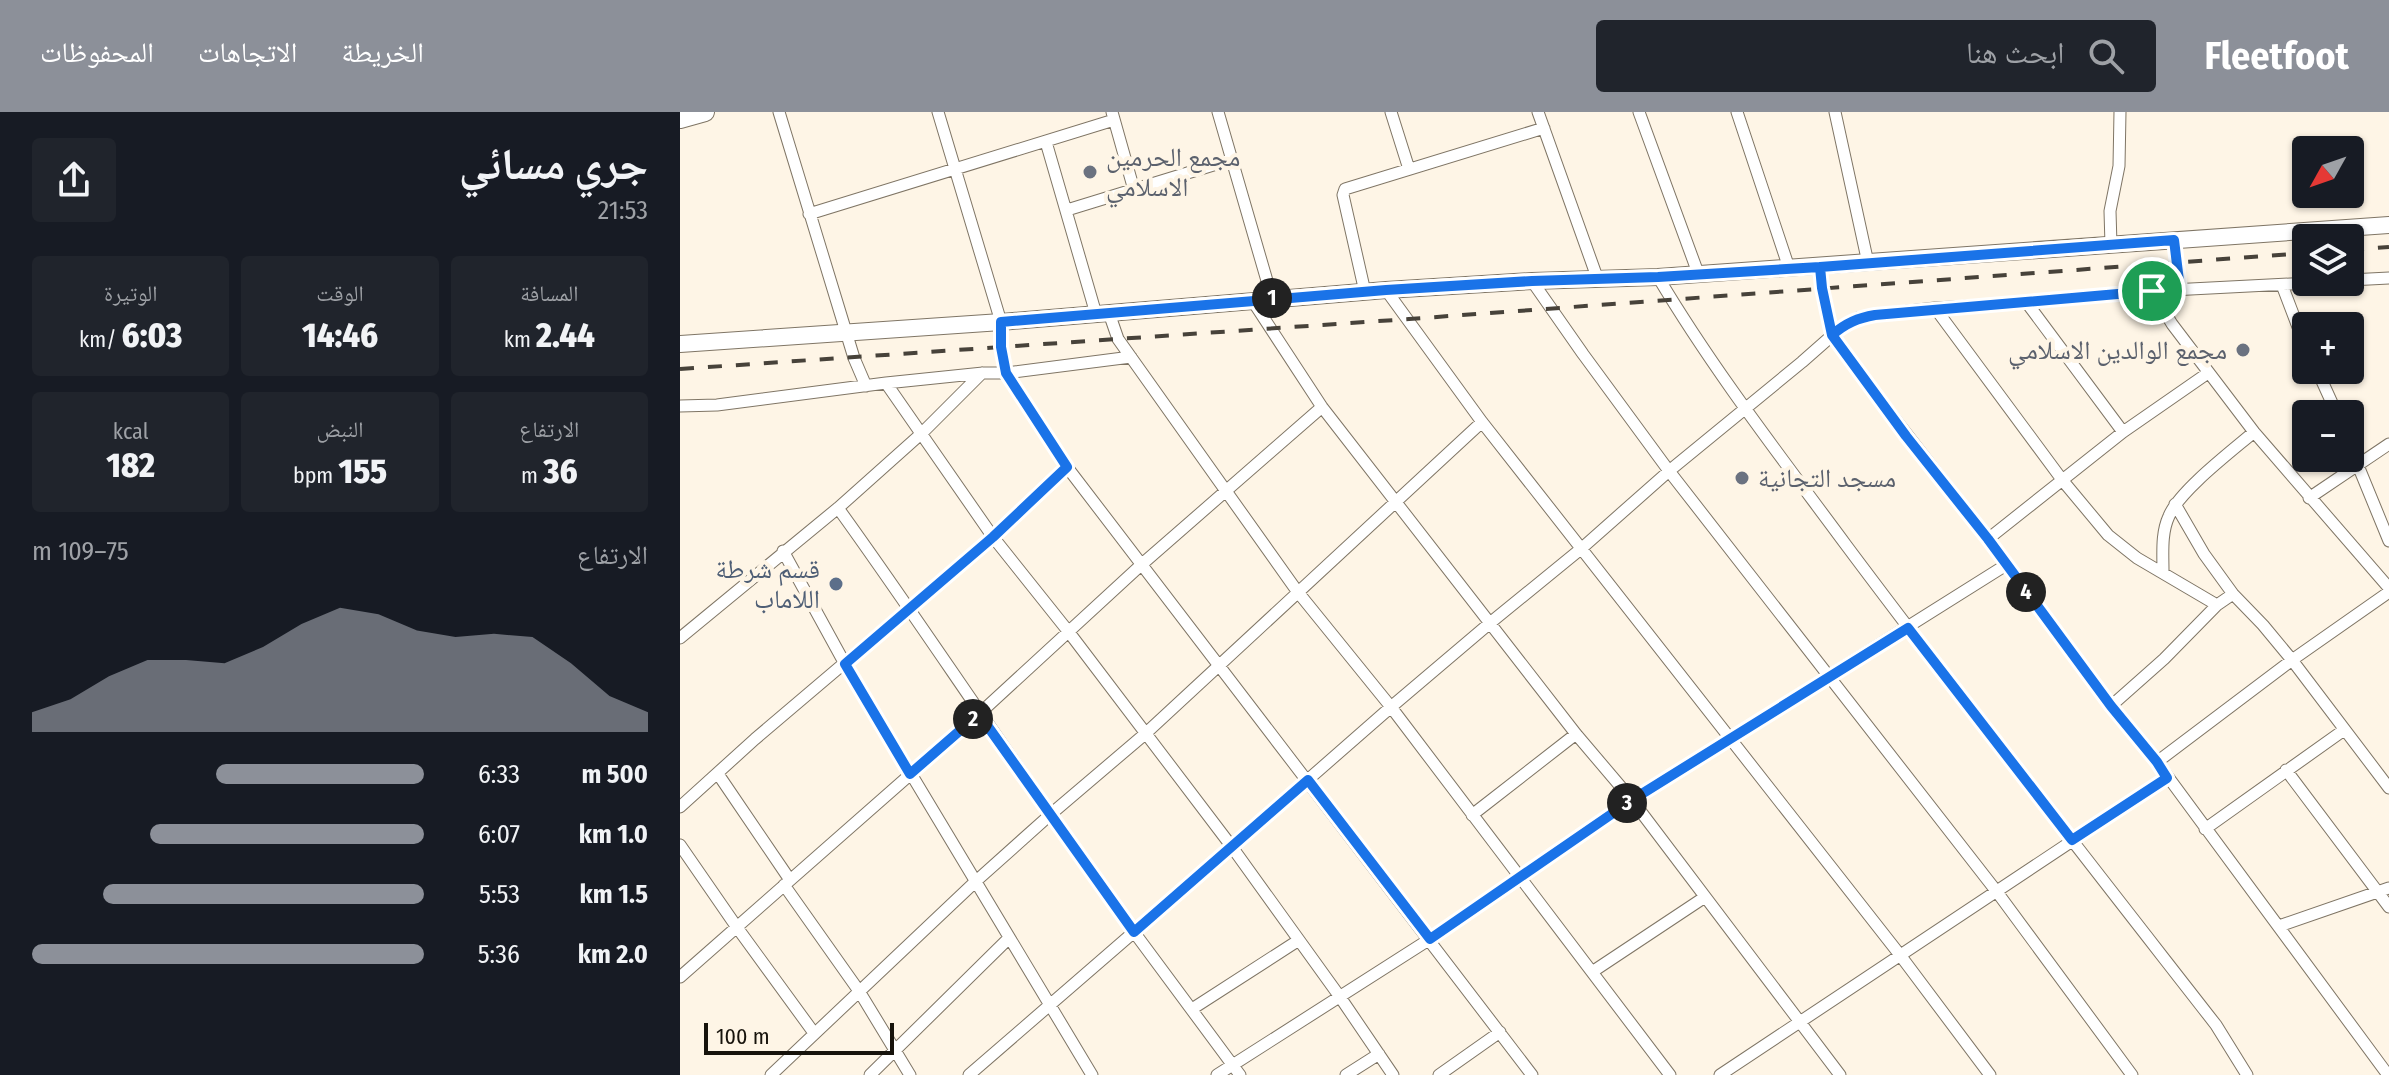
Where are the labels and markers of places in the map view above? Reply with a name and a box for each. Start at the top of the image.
place label: مجمع الحرمين الاسلامي [1106,142,1240,207]
marker: مجمع الحرمين الاسلامي [1081,163,1099,181]
pin [2118,257,2186,325]
pin: 1 [1252,278,1292,318]
place label: مجمع الوالدين الاسلامي [2008,335,2227,370]
marker: مجمع الوالدين الاسلامي [2234,341,2252,359]
place label: مسجد التجانية [1758,463,1896,494]
marker: مسجد التجانية [1733,469,1751,487]
place label: قسم شرطة اللاماب [715,554,820,615]
pin: 4 [2006,572,2046,612]
marker: قسم شرطة اللاماب [827,575,845,593]
pin: 2 [953,699,993,739]
pin: 3 [1607,783,1647,823]

